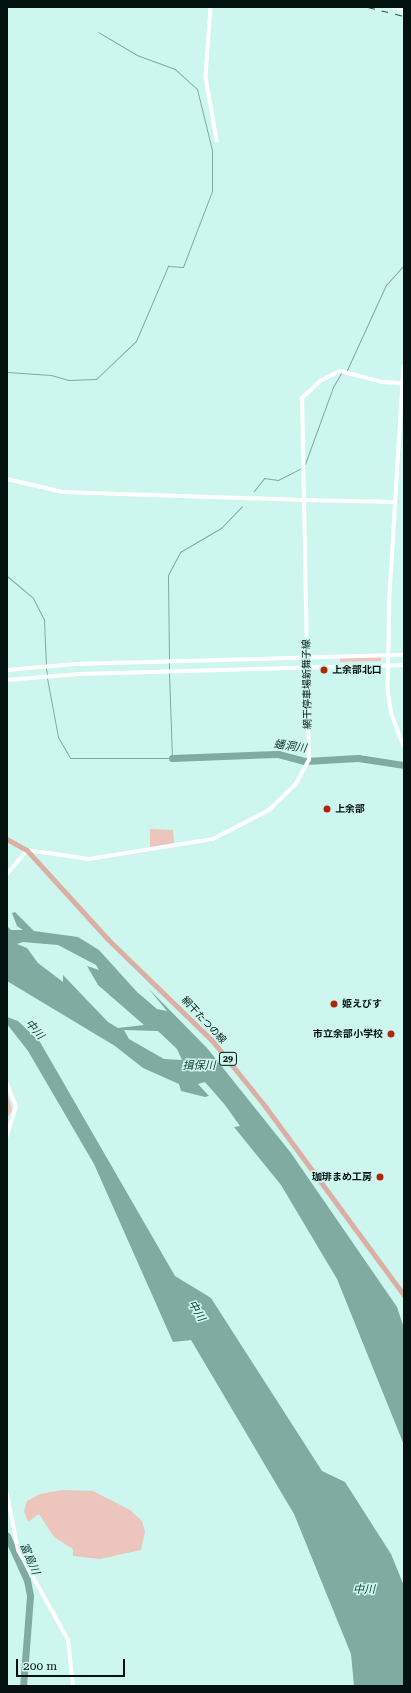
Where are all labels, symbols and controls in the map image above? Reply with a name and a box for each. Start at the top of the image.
street label: 網干停車場新舞子線 [300,639,314,729]
place label: 上余部北口 [332,664,382,676]
marker: 上余部北口 [319,665,329,675]
water label: 蟠洞川 [273,738,307,756]
place label: 上余部 [335,803,365,815]
marker: 上余部 [322,804,332,814]
street label: 網干たつの線 [179,994,229,1046]
place label: 姫えびす [342,998,382,1010]
marker: 姫えびす [329,999,339,1009]
water label: 中川 [22,1017,46,1043]
place label: 市立余部小学校 [313,1028,383,1040]
marker: 市立余部小学校 [386,1029,396,1039]
road number: 29 [218,1052,238,1066]
water label: 揖保川 [183,1059,215,1073]
place label: 珈琲まめ工房 [312,1171,372,1183]
marker: 珈琲まめ工房 [375,1172,385,1182]
water label: 中川 [185,1298,207,1324]
water label: 富島川 [16,1541,42,1577]
water label: 中川 [353,1583,375,1597]
scale bar [18,1651,127,1677]
text: 200 m [23,1659,57,1673]

